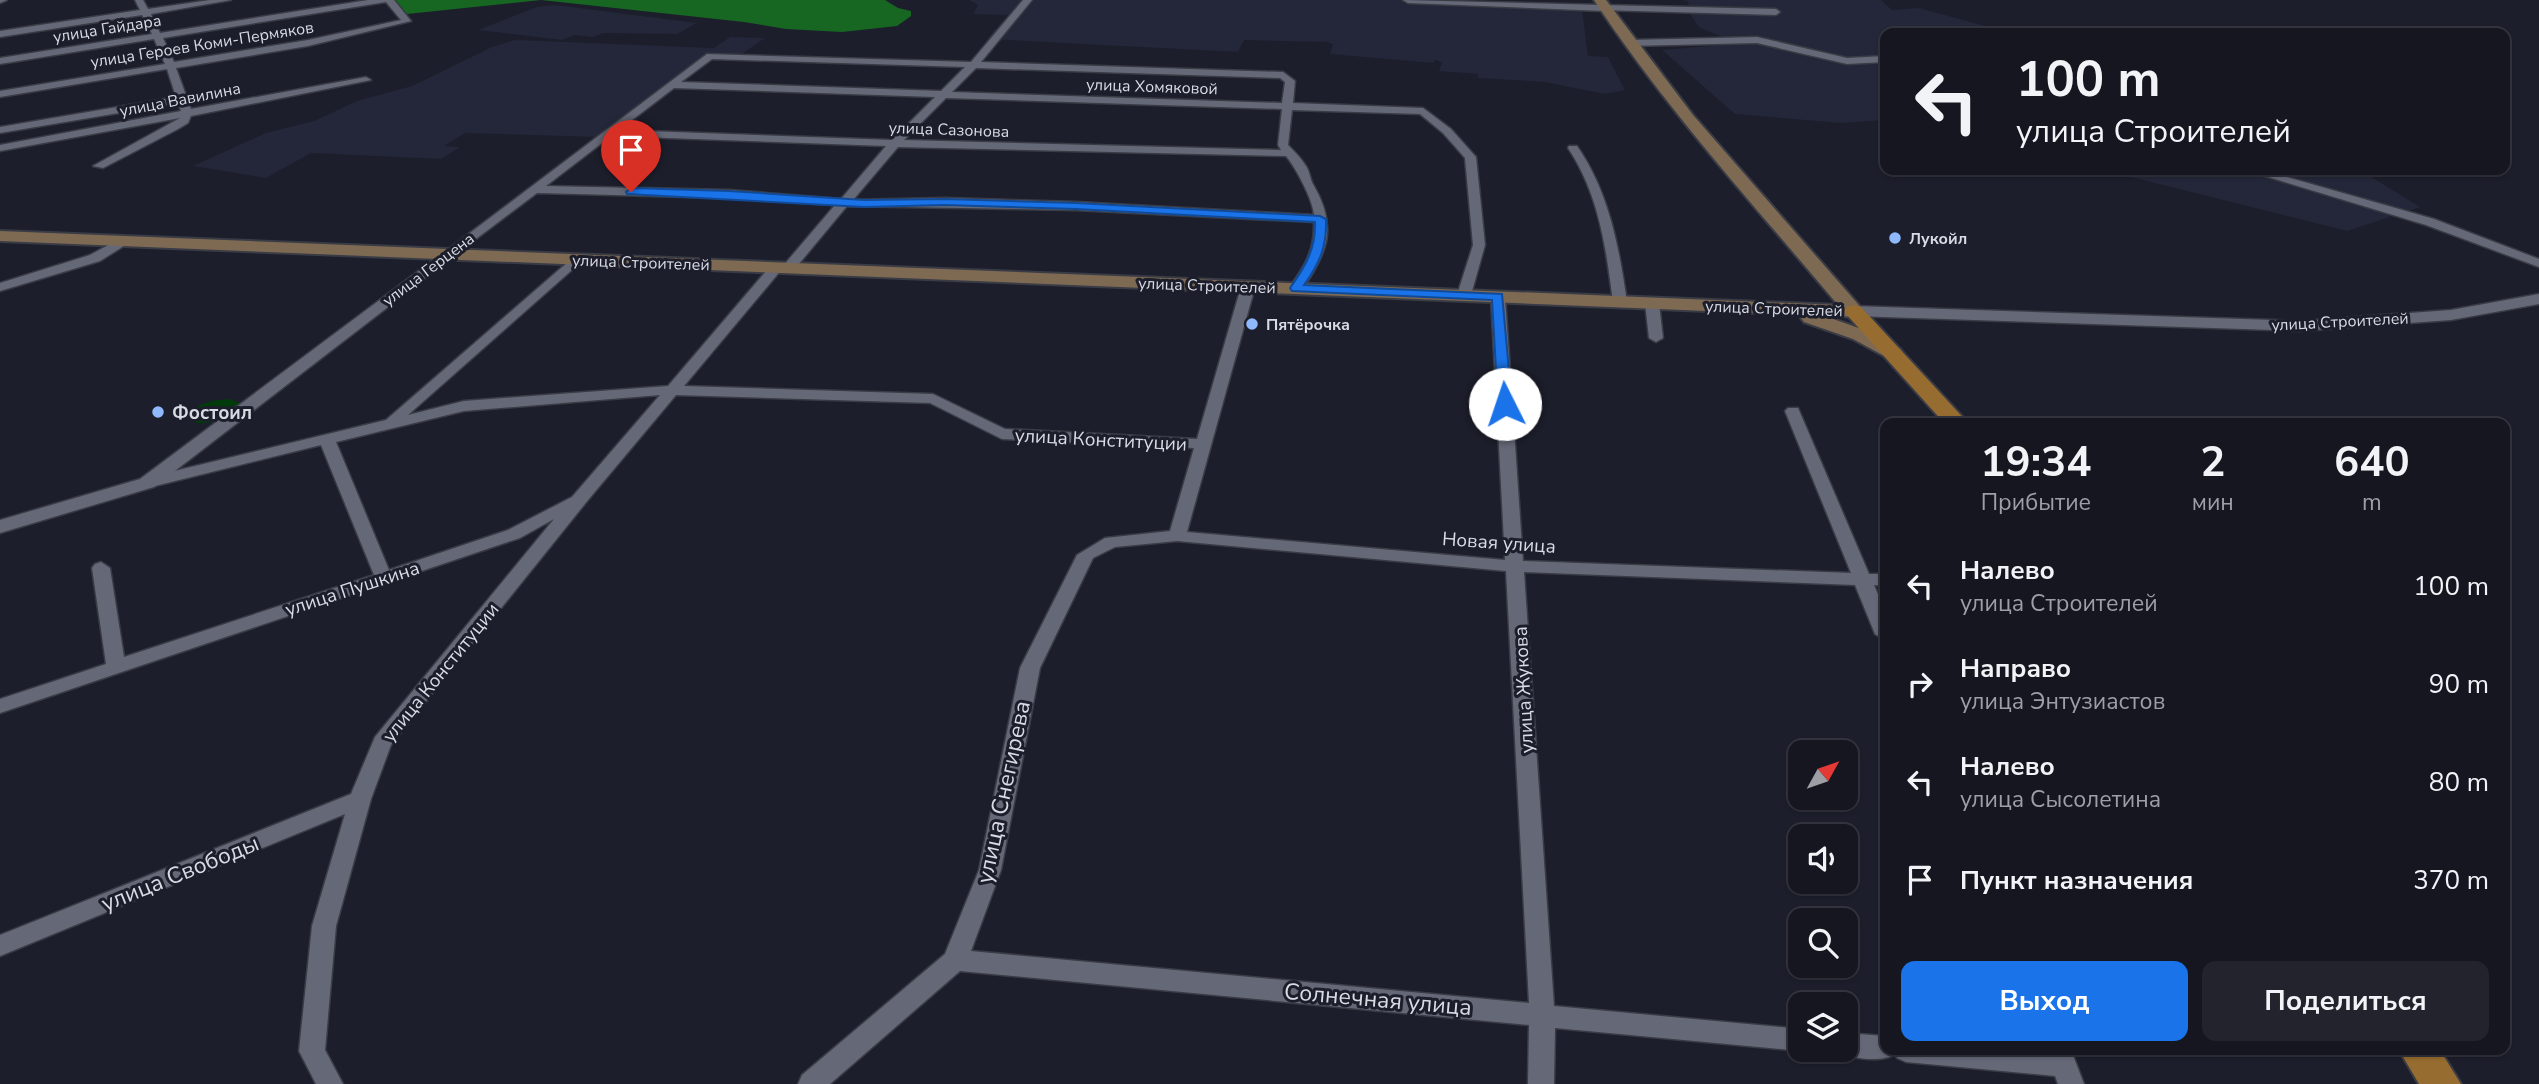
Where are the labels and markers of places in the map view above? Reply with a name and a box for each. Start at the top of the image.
pin [601,120,661,192]
place label: Лукойл [1909,228,1967,250]
marker: Лукойл [1887,230,1903,246]
place label: Пятёрочка [1266,314,1350,336]
marker: Пятёрочка [1244,316,1260,332]
place label: Фостоил [172,400,252,426]
marker: Фостоил [150,404,166,420]

